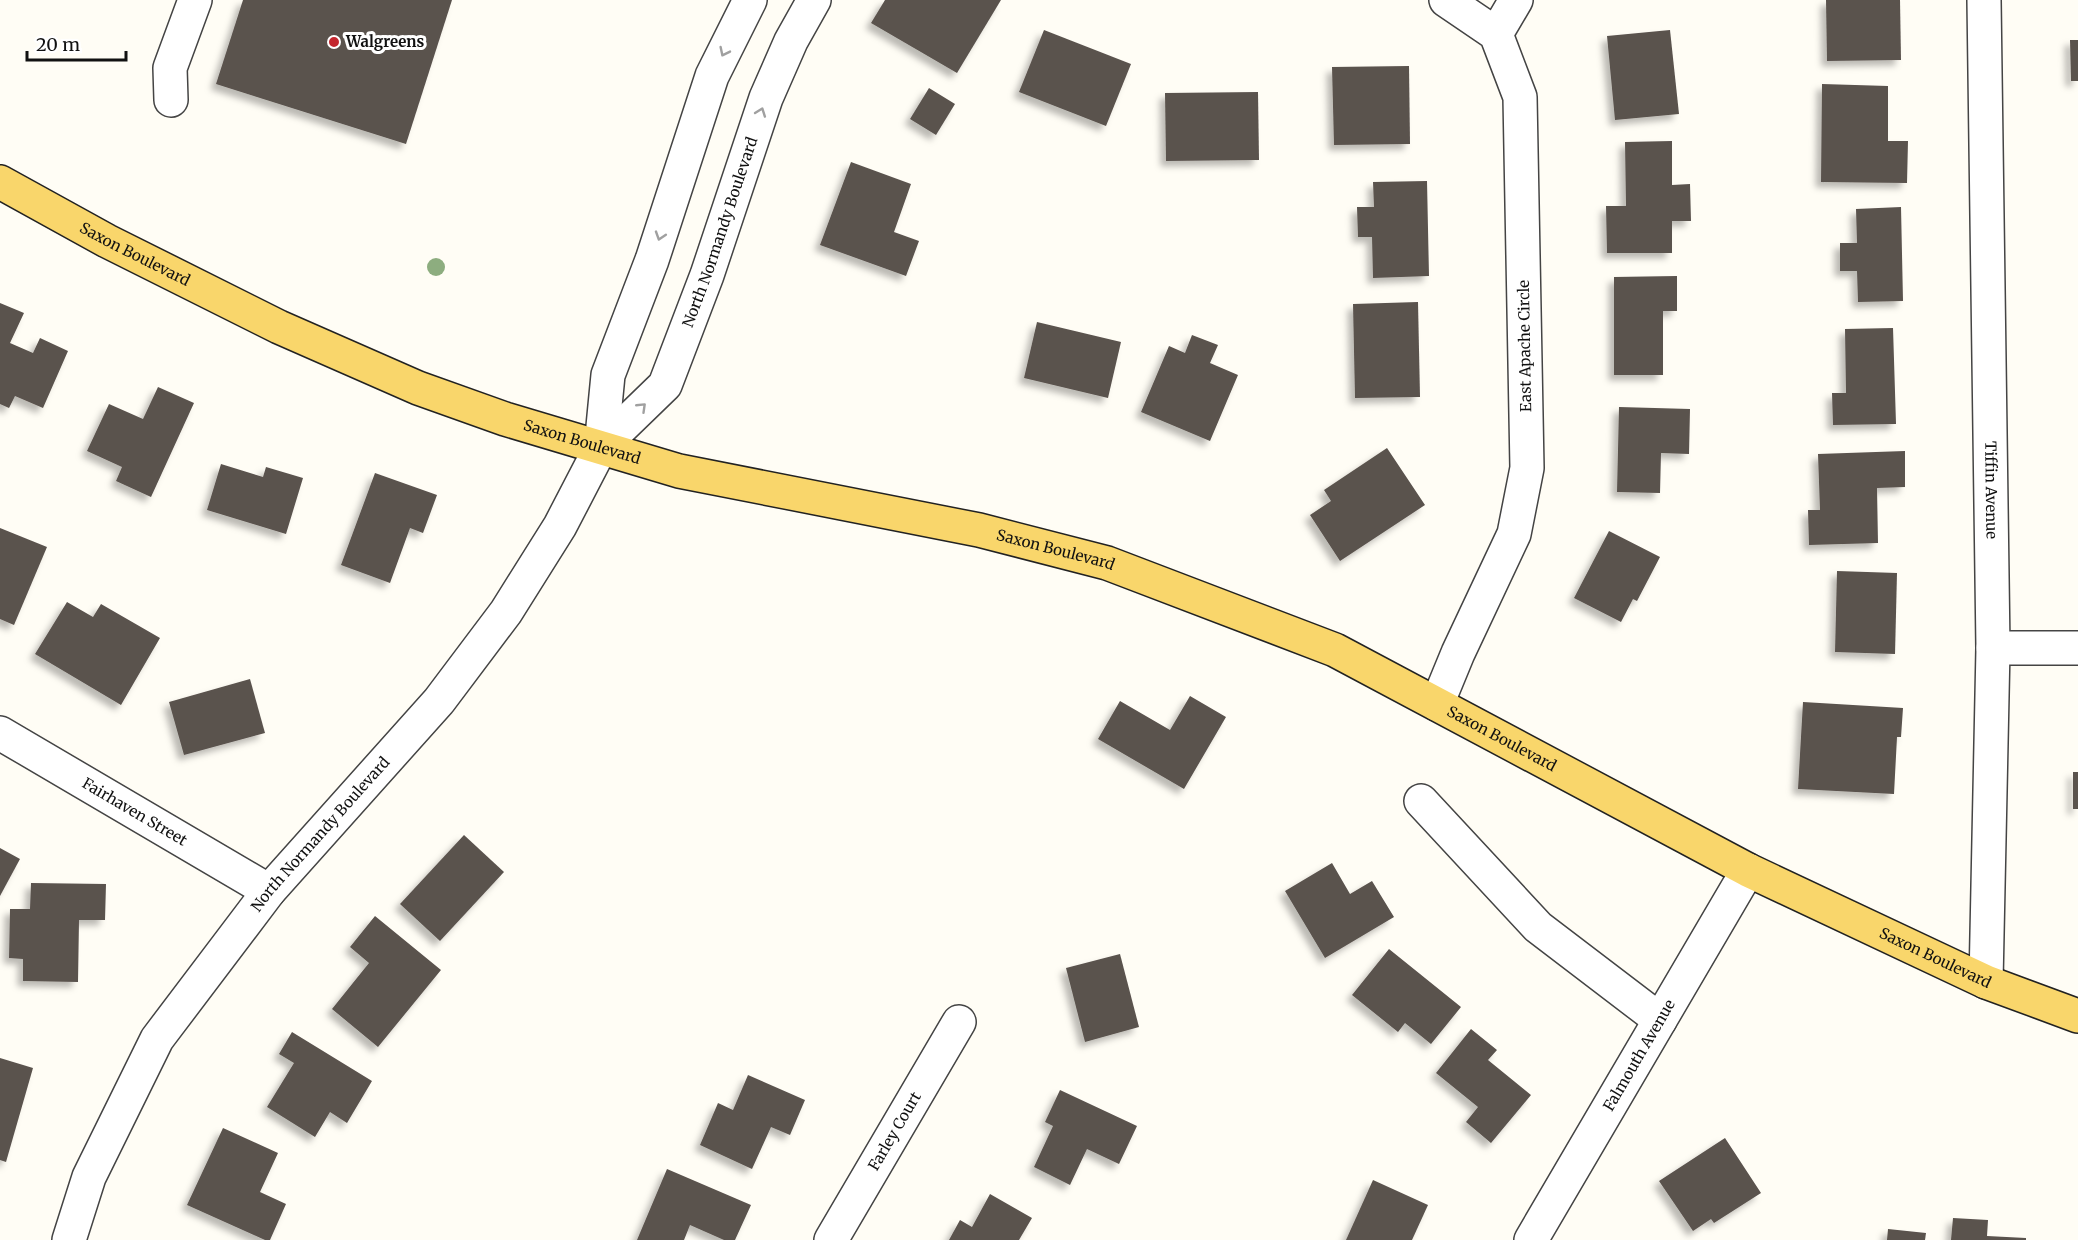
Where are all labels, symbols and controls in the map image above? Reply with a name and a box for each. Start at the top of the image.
scale bar [27,24,126,62]
place label: Walgreens [345,32,425,51]
text: 20 m [36,33,80,56]
marker: Walgreens [327,35,341,49]
one-way arrow [719,46,731,57]
one-way arrow [753,107,766,117]
street label: North Normandy Boulevard [678,134,761,330]
street label: Saxon Boulevard [77,218,193,290]
one-way arrow [655,230,667,241]
street label: East Apache Circle [1514,280,1535,412]
one-way arrow [635,403,646,414]
street label: Saxon Boulevard [521,415,643,468]
street label: Tiffin Avenue [1981,441,2001,539]
street label: Saxon Boulevard [995,525,1118,574]
street label: Saxon Boulevard [1444,701,1560,775]
street label: North Normandy Boulevard [247,753,393,915]
street label: Fairhaven Street [79,773,191,850]
street label: Saxon Boulevard [1876,923,1994,992]
street label: Falmouth Avenue [1599,996,1679,1114]
street label: Farley Court [864,1088,925,1174]

